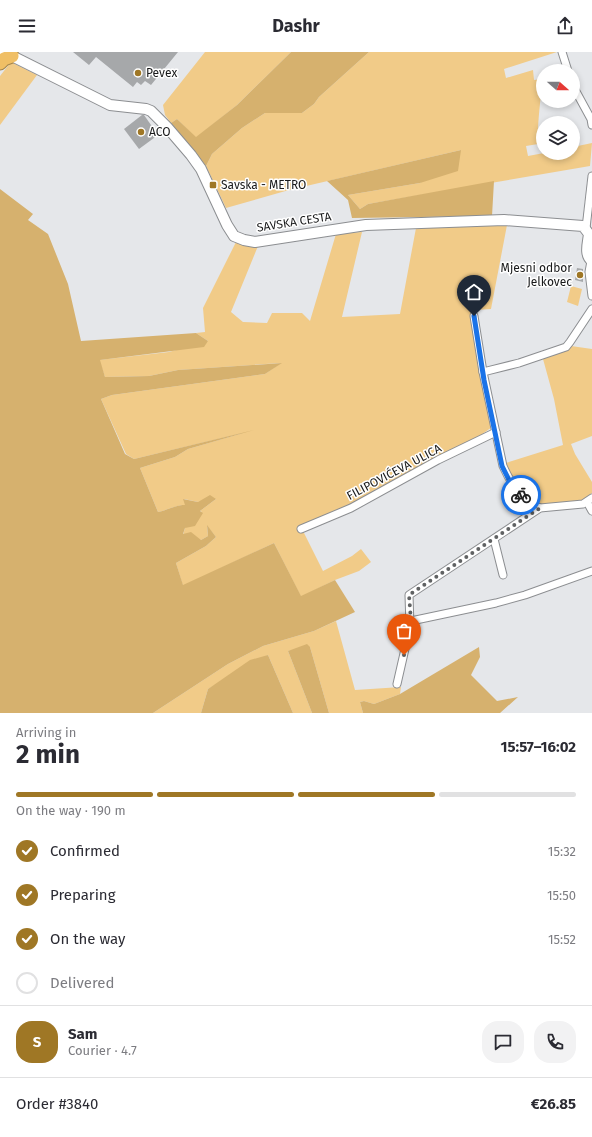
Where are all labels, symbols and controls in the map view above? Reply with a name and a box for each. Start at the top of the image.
icon: menu [16,15,38,37]
text: Dashr [272,15,320,37]
icon: share [554,15,576,37]
north arrow [536,64,580,108]
map controls [536,64,580,160]
place label: Pevex [146,66,177,80]
marker: Pevex [133,68,143,78]
button: layers [536,116,580,160]
place label: ACO [149,125,171,139]
marker: ACO [136,127,146,137]
place label: Savska - METRO [221,178,306,192]
marker: Savska - METRO [208,180,218,190]
street label: SAVSKA CESTA [256,209,332,235]
place label: Mjesni odbor Jelkovec [501,261,572,289]
marker: Mjesni odbor Jelkovec [575,270,585,280]
pin [457,275,491,316]
icon: home [463,281,485,303]
street label: FILIPOVIĆEVA ULICA [344,440,444,503]
courier [501,475,541,515]
icon: bike [510,484,532,506]
pin [387,614,421,655]
icon: bag [393,620,415,642]
text: Arriving in [16,725,76,740]
text: 15:57–16:02 [501,738,576,756]
text: 2 min [16,739,80,770]
text: On the way · 190 m [16,803,126,818]
icon: check [16,840,38,862]
text: Confirmed [50,842,120,860]
text: 15:32 [548,844,576,859]
icon: check [16,884,38,906]
text: Preparing [50,886,115,904]
text: 15:50 [547,888,576,903]
icon: check [16,928,38,950]
text: On the way [50,930,125,948]
text: 15:52 [548,932,576,947]
text: Delivered [50,974,114,992]
button: chat [482,1021,524,1063]
button: phone [534,1021,576,1063]
text: Sam [68,1025,97,1043]
text: S [33,1033,41,1051]
text: Courier · 4.7 [68,1043,137,1058]
text: Order #3840 [16,1095,98,1113]
text: €26.85 [531,1095,576,1113]

